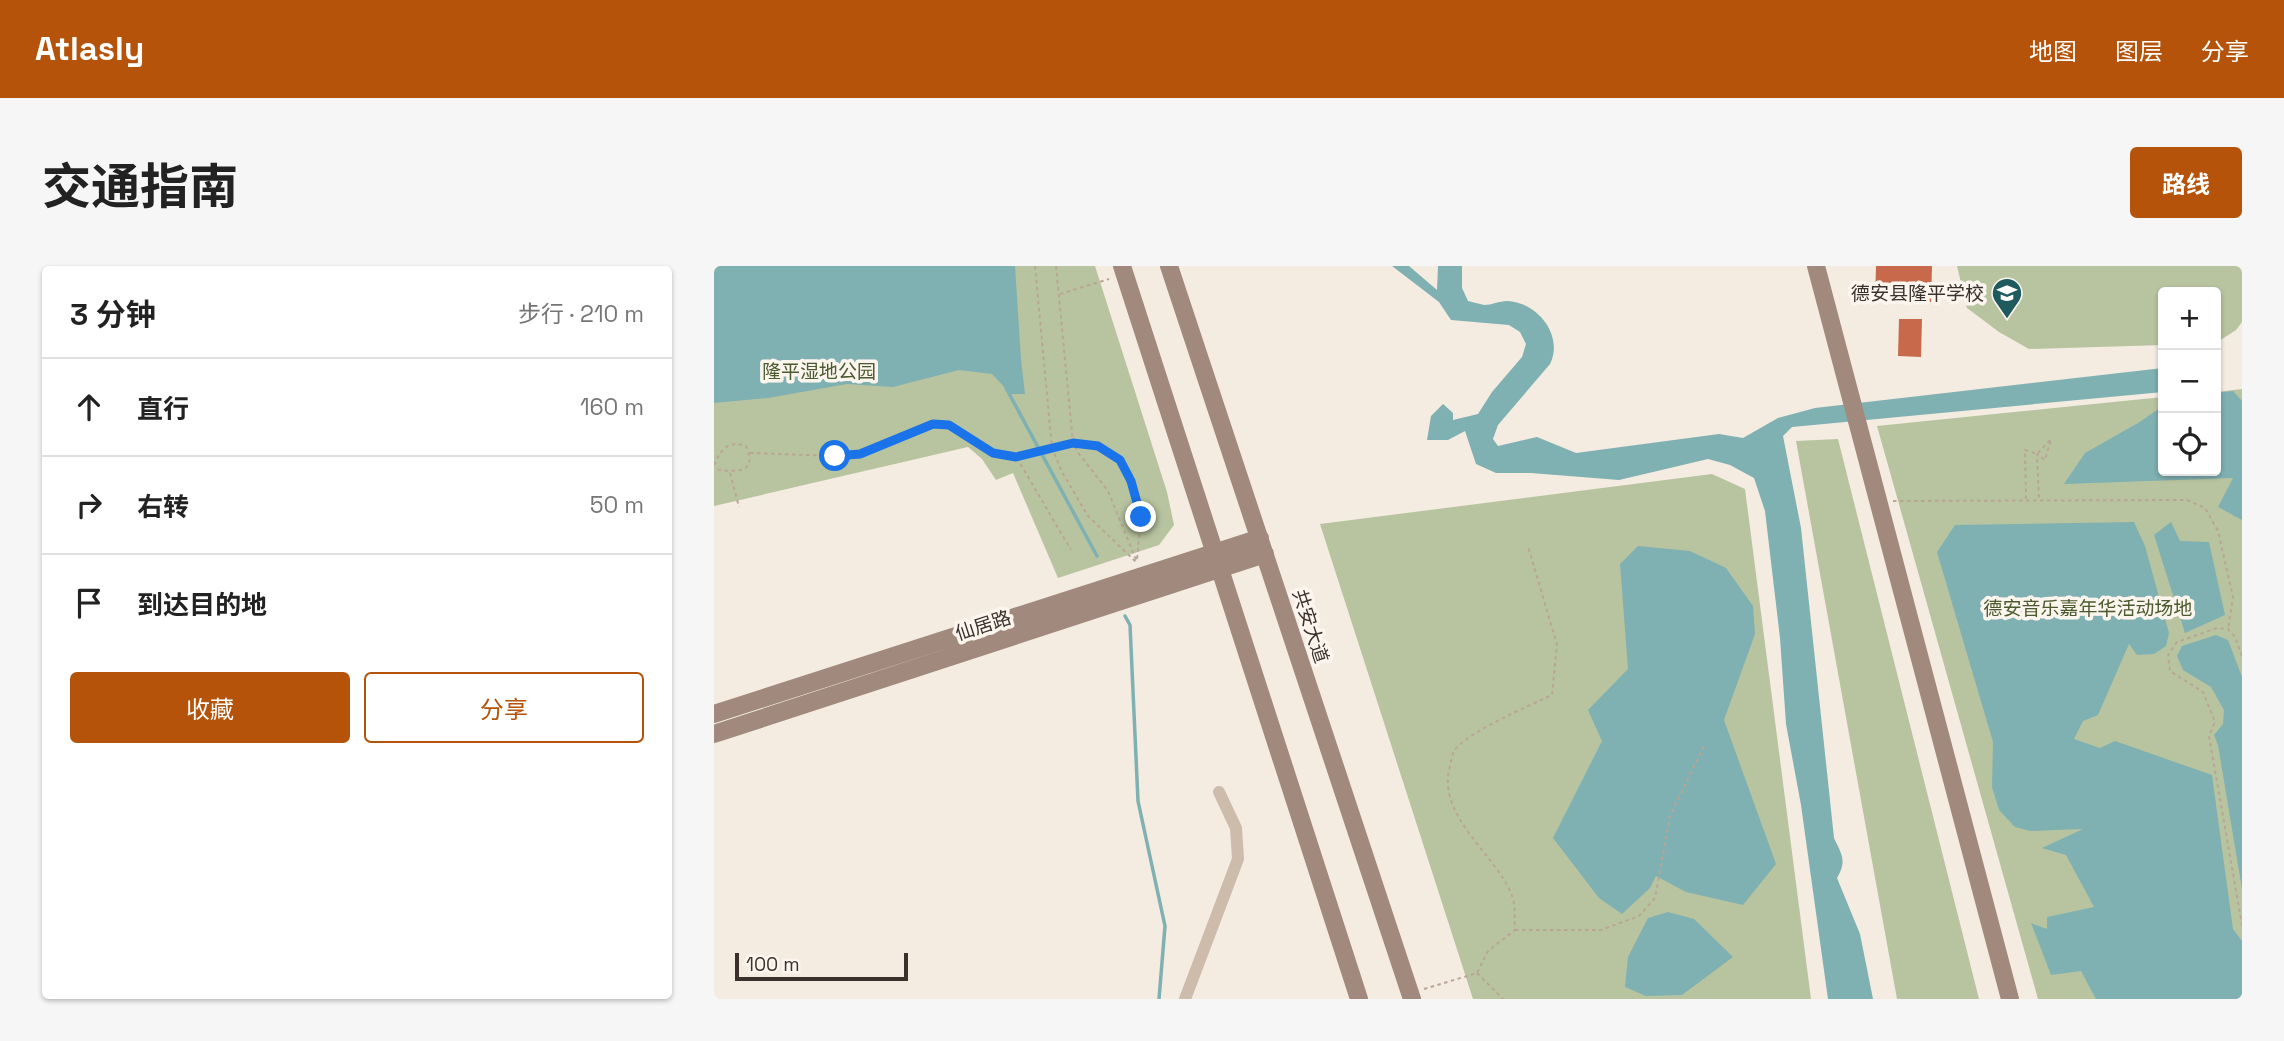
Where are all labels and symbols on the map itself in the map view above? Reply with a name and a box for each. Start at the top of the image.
school or university icon: 德安县隆平学校 [1990,276,2024,320]
place label: 德安县隆平学校 [1851,281,1984,306]
park label: 隆平湿地公园 [762,359,876,384]
route start [819,440,850,471]
route end [1125,501,1156,532]
street label: 共安大道 [1287,586,1334,666]
park label: 德安音乐嘉年华活动场地 [1983,596,2193,621]
street label: 仙居路 [952,605,1014,646]
scale bar [735,950,908,982]

